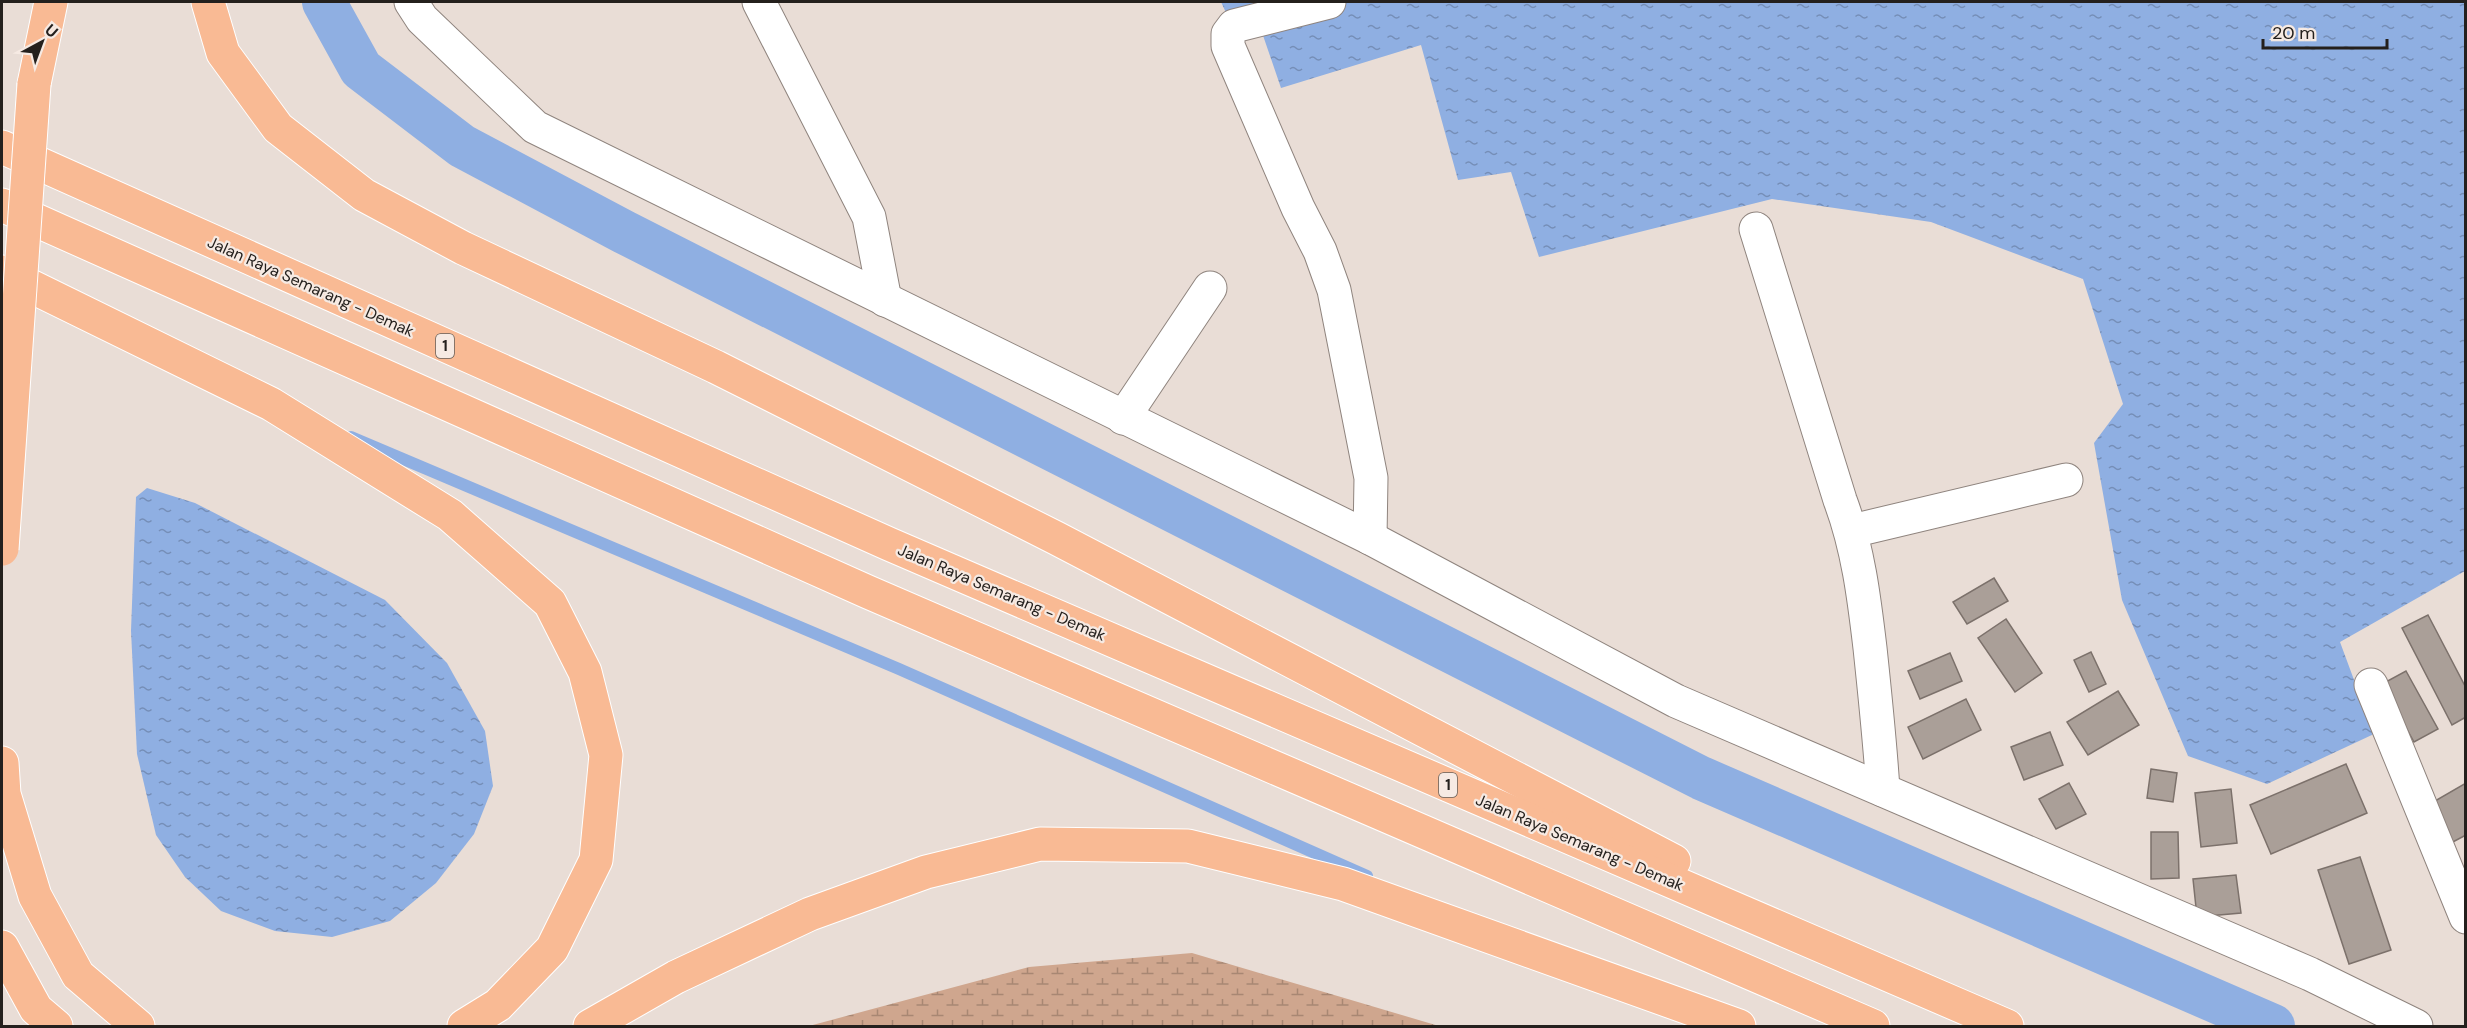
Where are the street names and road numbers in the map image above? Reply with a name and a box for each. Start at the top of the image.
street label: Jalan Raya Semarang - Demak [204,231,417,342]
road number: 1 [436,334,454,358]
street label: Jalan Raya Semarang - Demak [895,539,1109,646]
road number: 1 [1439,773,1457,797]
street label: Jalan Raya Semarang - Demak [1473,789,1687,896]

